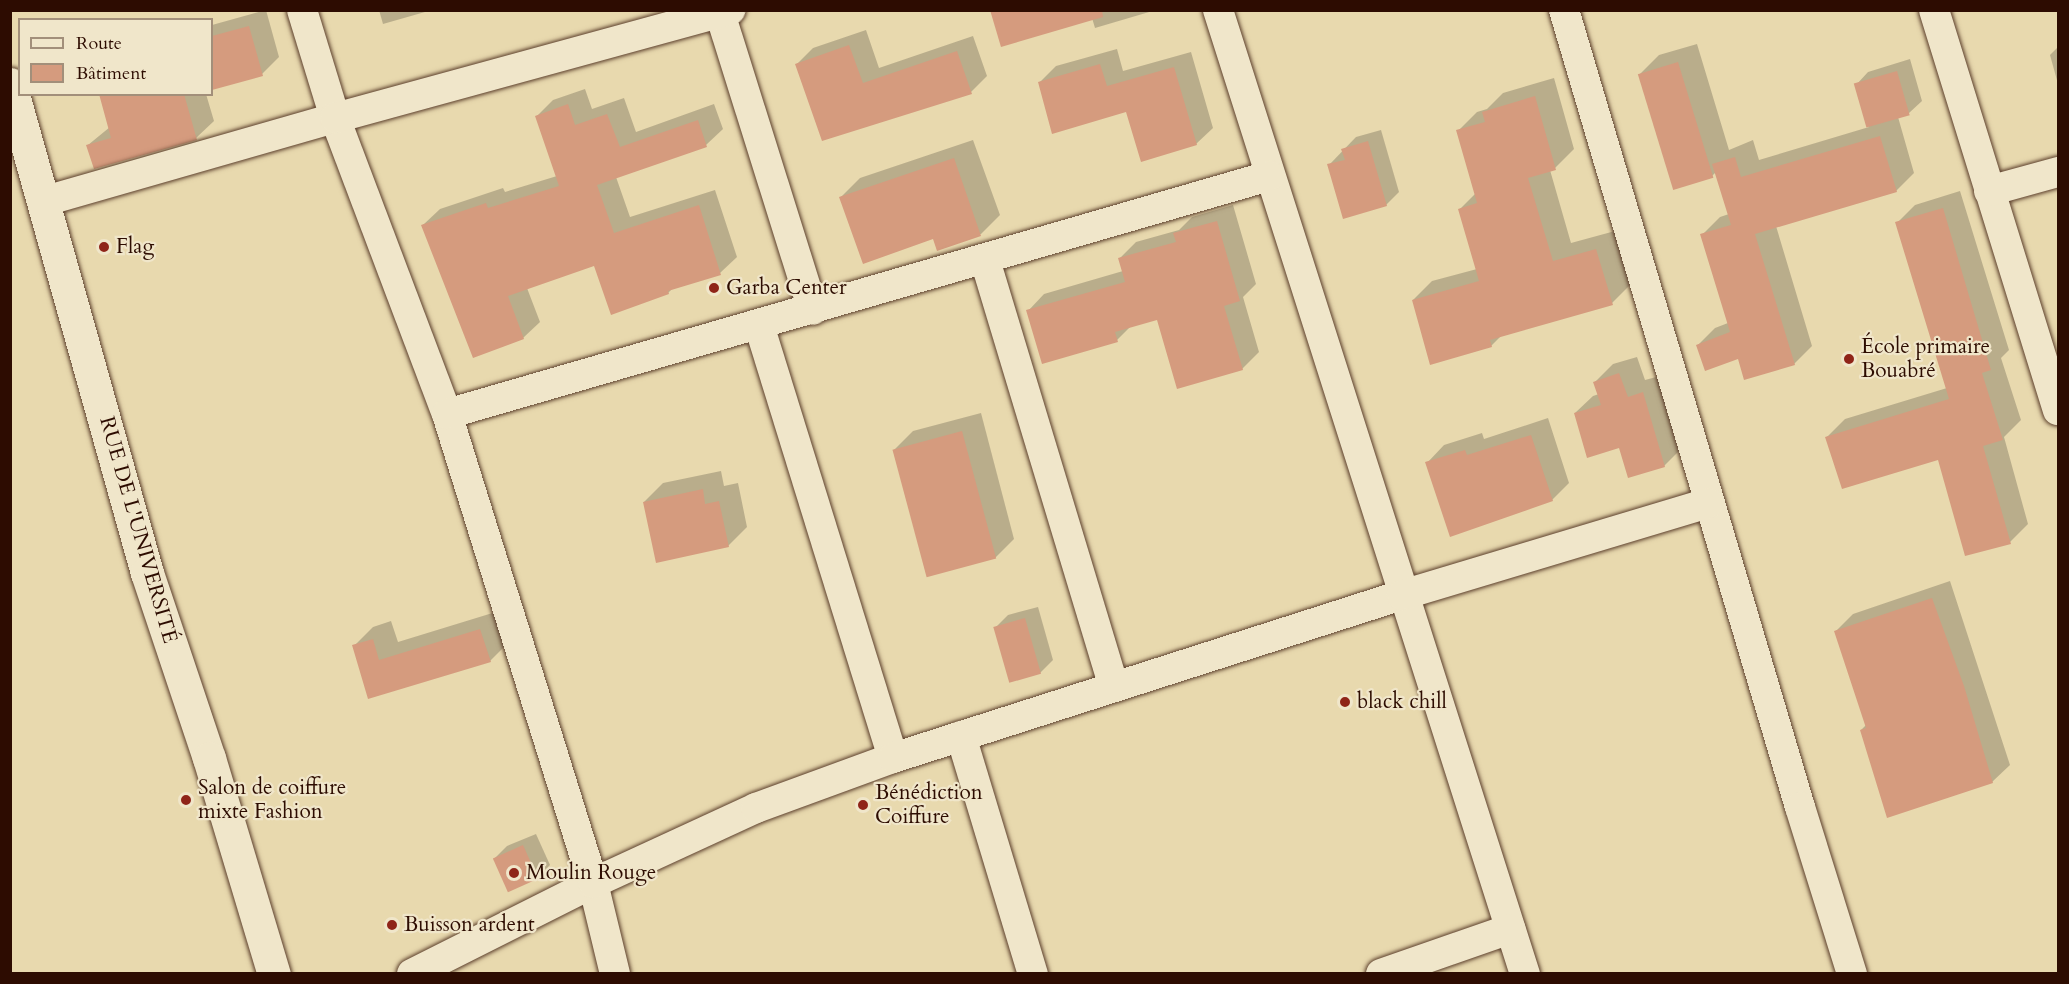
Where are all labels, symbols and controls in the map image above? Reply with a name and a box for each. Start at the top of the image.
legend [18,18,213,96]
text: Route [76,31,122,56]
text: Bâtiment [76,61,146,86]
place label: Flag [116,234,154,260]
marker: Flag [97,240,111,254]
place label: Garba Center [726,275,847,301]
marker: Garba Center [707,281,721,295]
place label: École primaire Bouabré [1861,334,1990,384]
marker: École primaire Bouabré [1842,352,1856,366]
street label: RUE DE L'UNIVERSITÉ [94,414,182,646]
place label: black chill [1357,689,1447,715]
marker: black chill [1338,695,1352,709]
place label: Salon de coiffure mixte Fashion [198,775,346,825]
place label: Bénédiction Coiffure [875,780,983,830]
marker: Salon de coiffure mixte Fashion [179,793,193,807]
marker: Bénédiction Coiffure [856,798,870,812]
place label: Moulin Rouge [526,860,656,886]
marker: Moulin Rouge [507,866,521,880]
place label: Buisson ardent [404,912,535,938]
marker: Buisson ardent [385,918,399,932]

